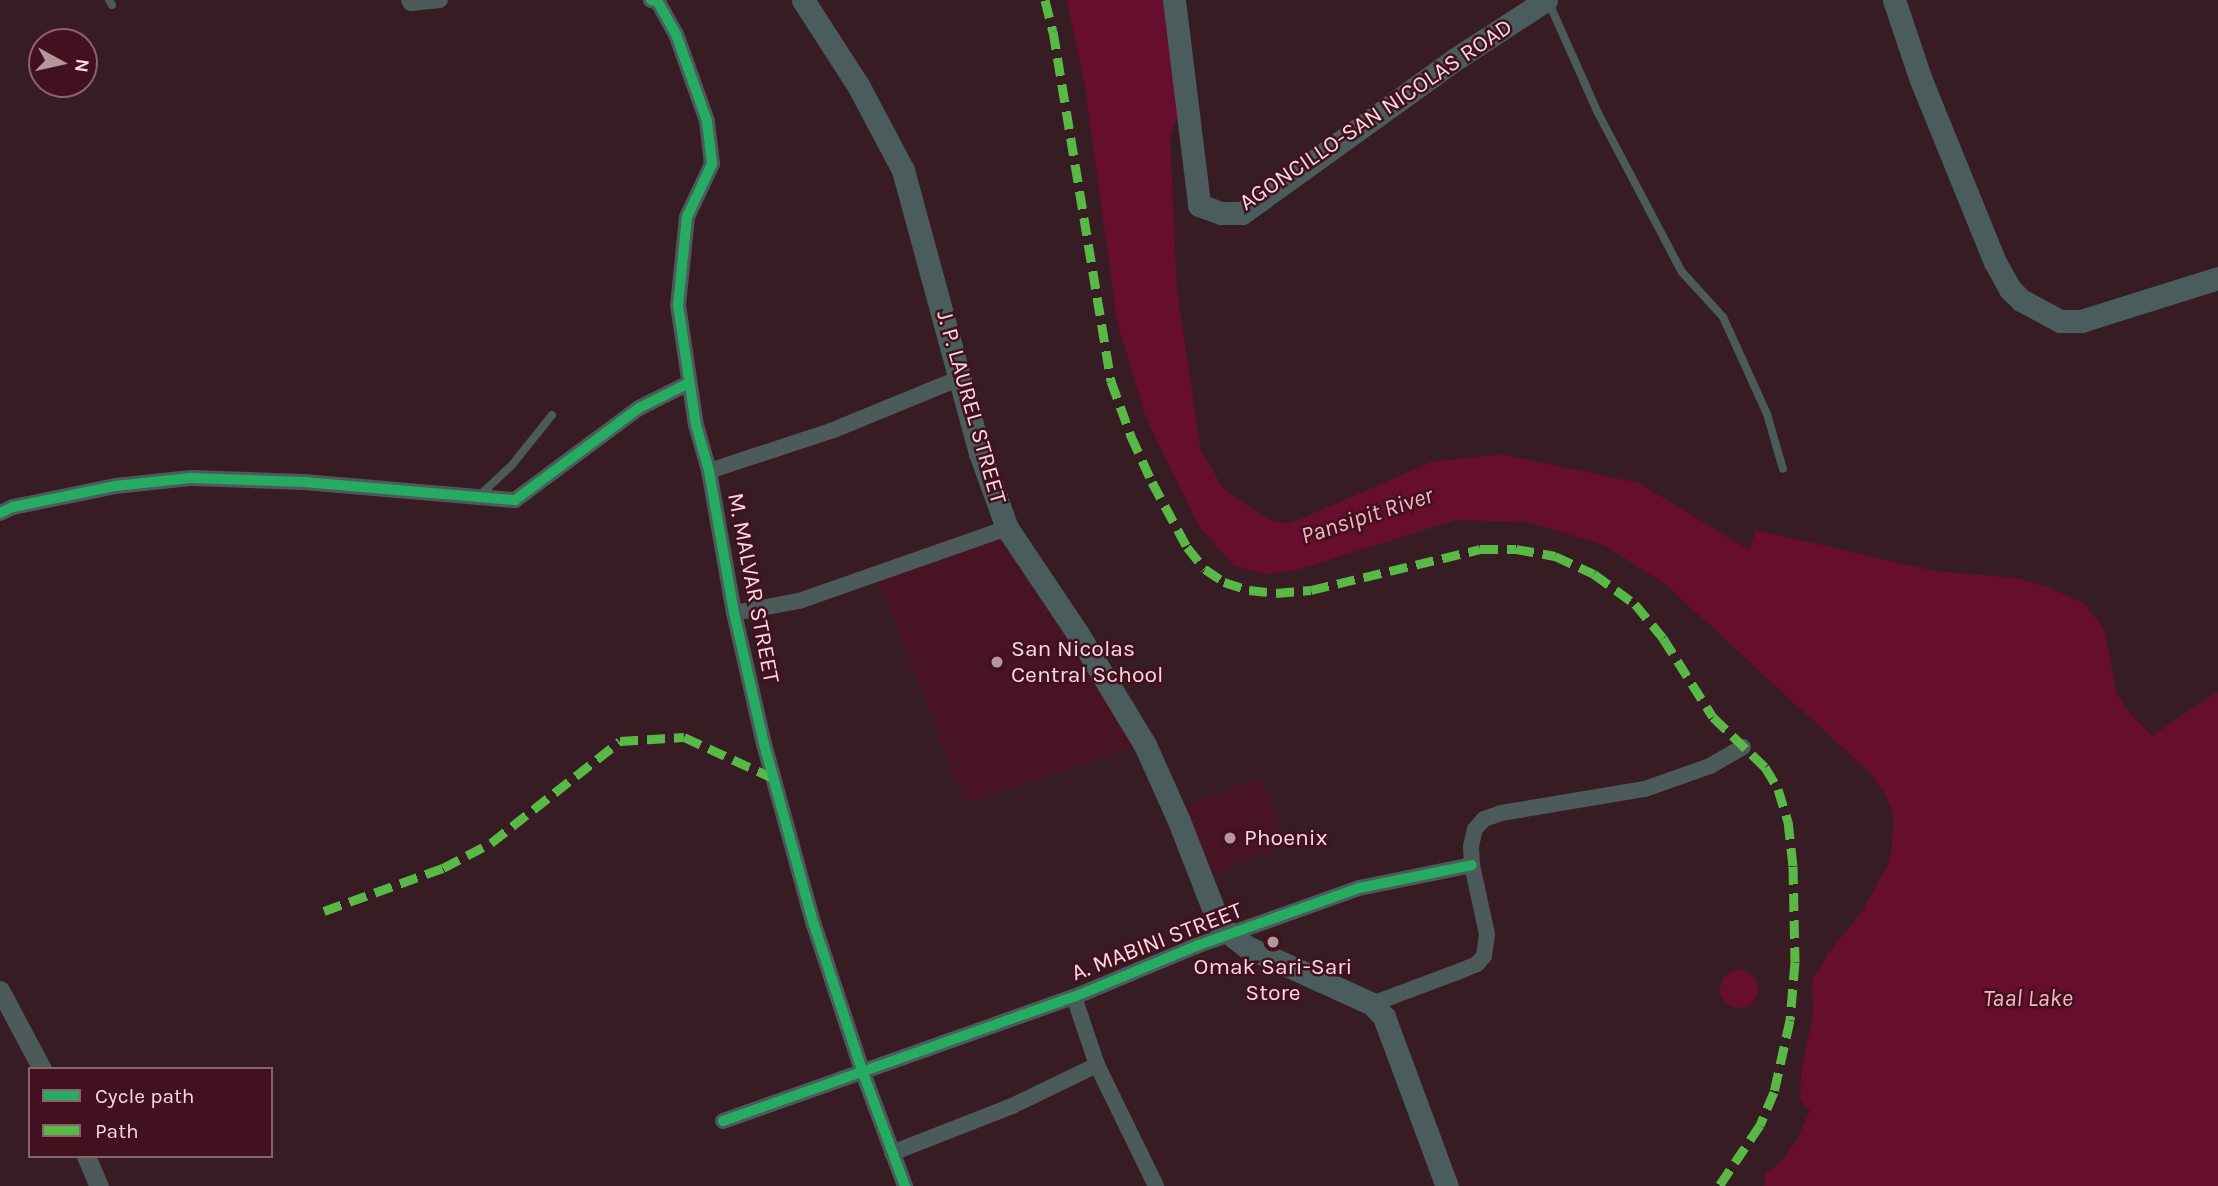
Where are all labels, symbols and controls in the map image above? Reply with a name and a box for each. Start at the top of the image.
street label: AGONCILLO-SAN NICOLAS ROAD [1234,13,1518,217]
north arrow [28,28,98,98]
text: N [70,57,94,74]
street label: J. P. LAUREL STREET [930,307,1012,507]
water label: Pansipit River [1297,481,1437,551]
street label: M. MALVAR STREET [721,490,785,686]
place label: San Nicolas Central School [1011,635,1164,689]
marker: San Nicolas Central School [989,654,1005,670]
place label: Phoenix [1244,824,1327,852]
marker: Phoenix [1222,830,1238,846]
street label: A. MABINI STREET [1068,897,1246,987]
marker: Omak Sari-Sari Store [1265,934,1281,950]
place label: Omak Sari-Sari Store [1194,953,1352,1007]
water label: Taal Lake [1983,985,2073,1013]
legend [28,1067,273,1158]
text: Cycle path [95,1084,195,1108]
text: Path [95,1119,139,1143]

